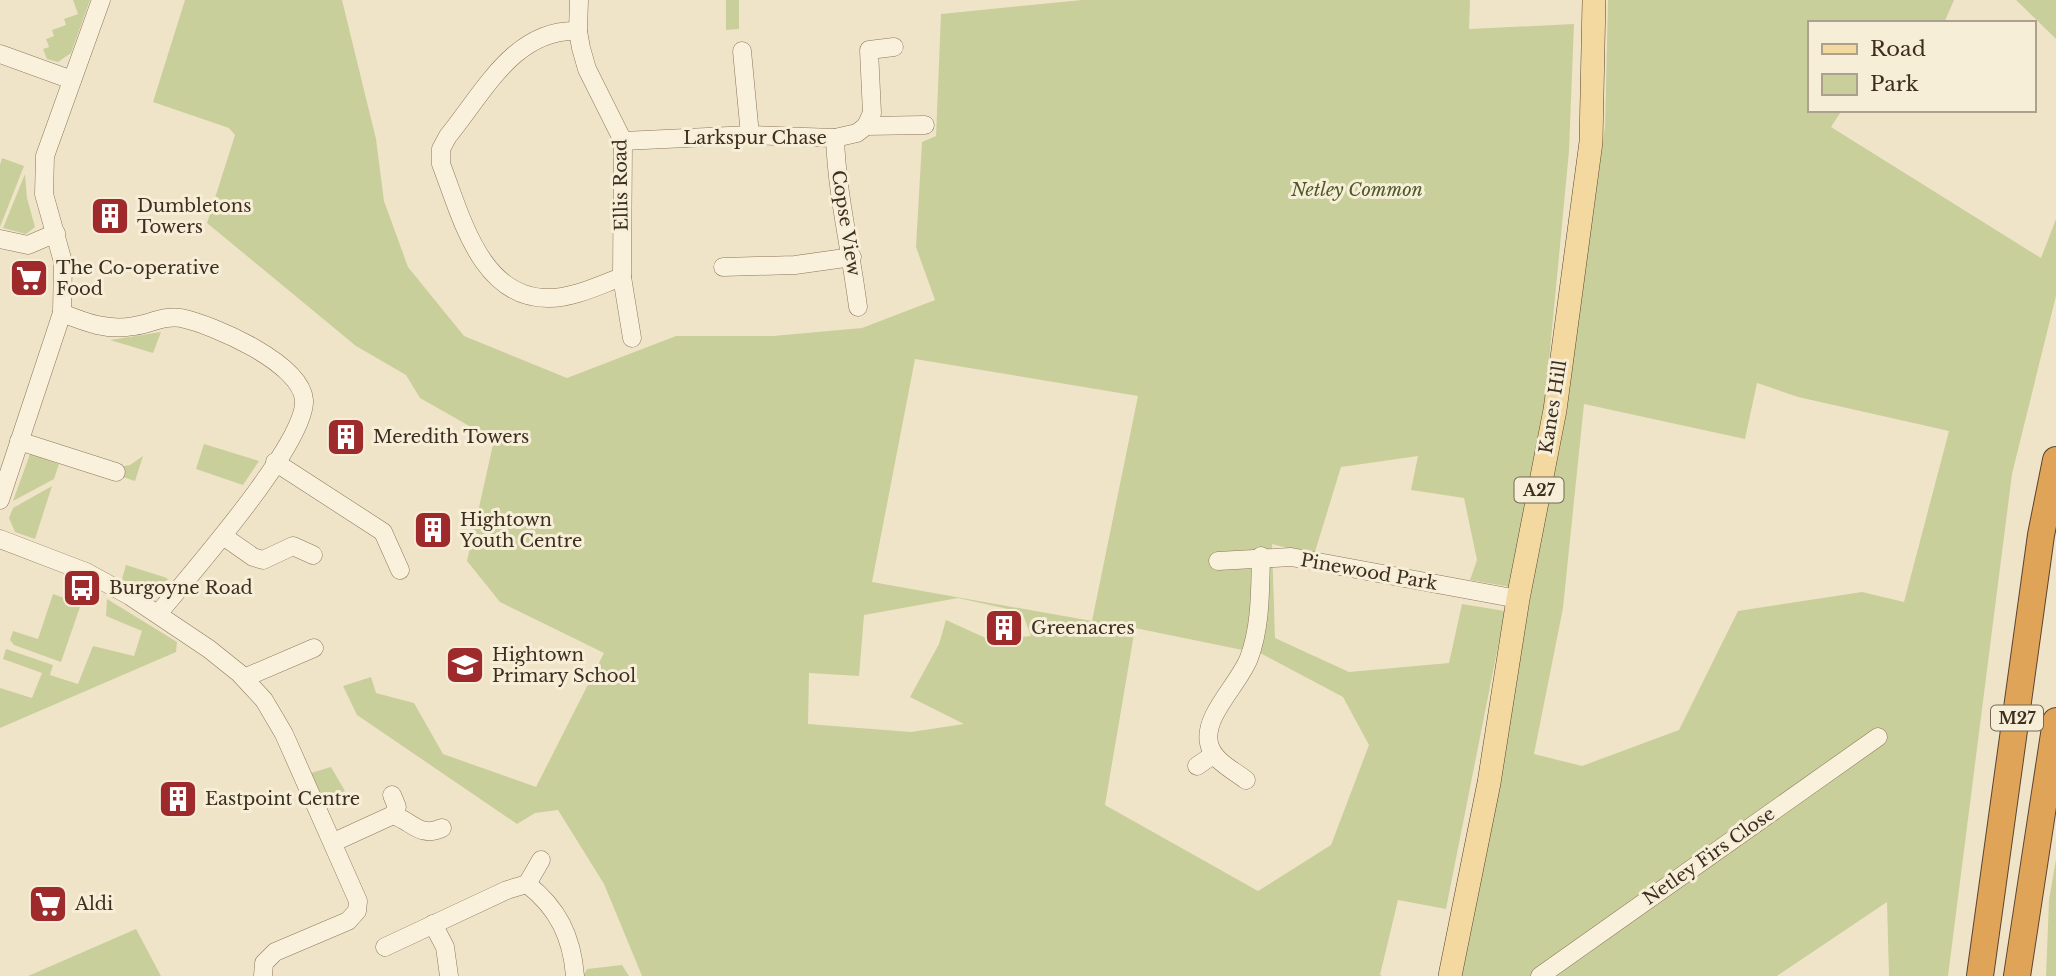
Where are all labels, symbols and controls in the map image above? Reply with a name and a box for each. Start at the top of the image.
legend [1808,21,2035,112]
text: Road [1870,36,1926,62]
text: Park [1870,71,1919,97]
street label: Larkspur Chase [683,127,827,149]
street label: Ellis Road [609,139,633,231]
street label: Copse View [827,169,865,278]
park label: Netley Common [1290,179,1423,201]
building icon: Dumbletons Towers [89,195,131,237]
place label: Dumbletons Towers [137,195,251,238]
supermarket icon: The Co-operative Food [8,257,50,299]
place label: The Co-operative Food [56,257,219,300]
street label: Kanes Hill [1535,358,1571,455]
building icon: Meredith Towers [325,416,367,458]
place label: Meredith Towers [373,426,529,448]
road number: A27 [1514,477,1564,503]
building icon: Hightown Youth Centre [412,509,454,551]
place label: Hightown Youth Centre [459,509,582,552]
street label: Pinewood Park [1299,549,1439,595]
bus stop icon: Burgoyne Road [61,567,103,609]
place label: Burgoyne Road [109,577,253,599]
building icon: Greenacres [983,607,1025,649]
place label: Greenacres [1031,617,1135,639]
school or university icon: Hightown Primary School [444,644,486,686]
place label: Hightown Primary School [492,644,636,687]
road number: M27 [1991,706,2043,730]
building icon: Eastpoint Centre [157,778,199,820]
place label: Eastpoint Centre [205,788,360,810]
street label: Netley Firs Close [1639,802,1779,910]
supermarket icon: Aldi [27,883,69,925]
place label: Aldi [74,893,113,915]

